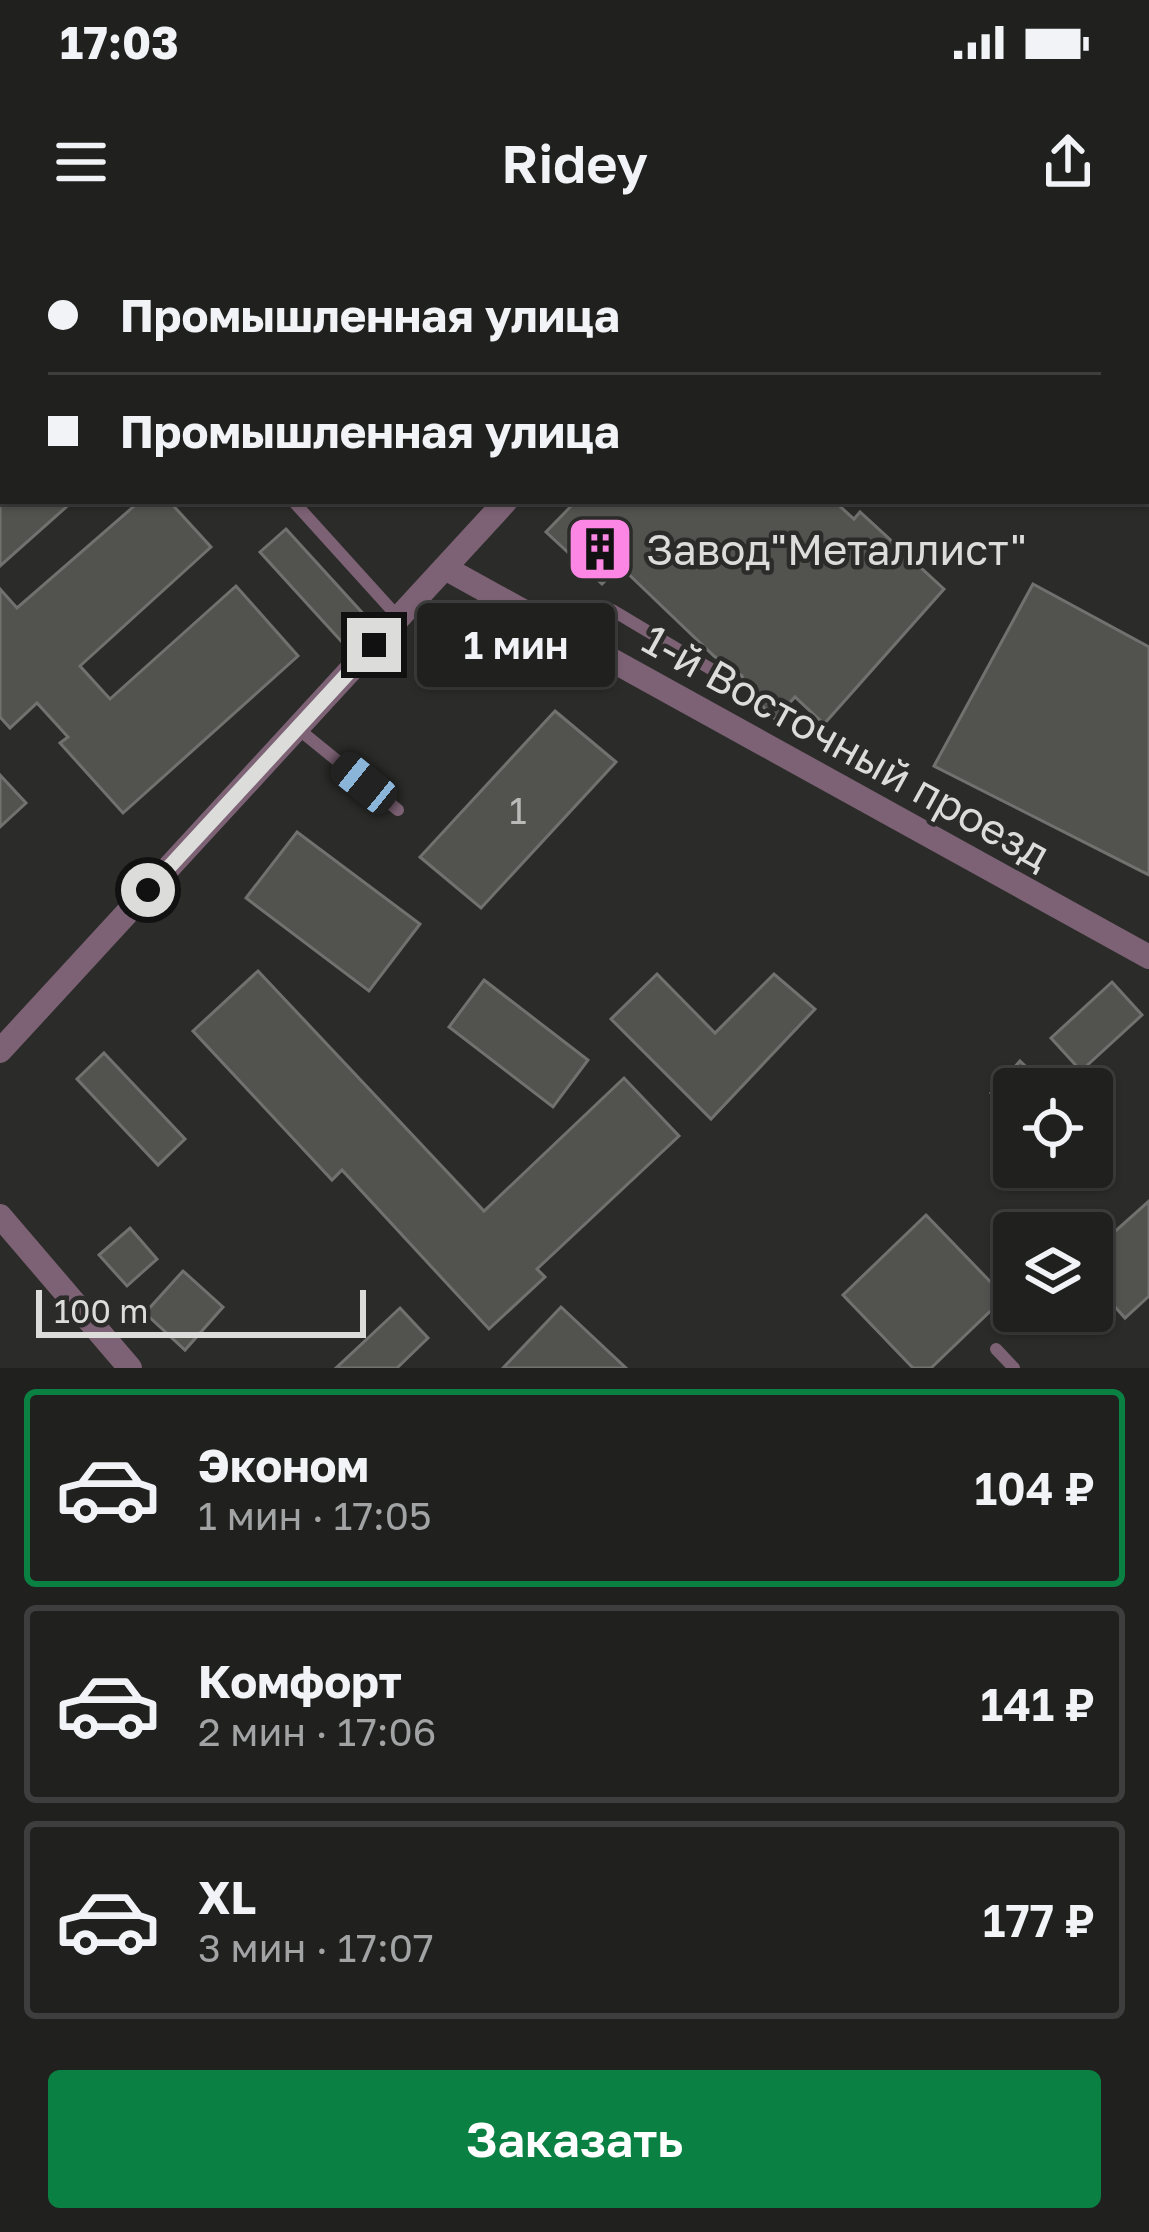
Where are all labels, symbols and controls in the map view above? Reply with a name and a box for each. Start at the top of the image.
text: 17:03 [60,15,179,69]
icon: menu [48,129,114,195]
icon: share [1035,129,1101,195]
text: Ridey [501,130,648,195]
text: Промышленная улица [120,288,620,342]
text: Промышленная улица [120,404,620,458]
building icon: Завод"Металлист" [565,514,635,584]
place label: Завод"Металлист" [646,524,1027,574]
callout: 1 мин [416,603,614,687]
street label: 1-й Восточный проезд [635,613,1059,879]
route end [347,618,401,672]
text: 1 мин [463,621,569,668]
car [325,746,403,820]
house number: 1 [509,789,527,832]
route start [121,863,175,917]
map controls [993,1068,1113,1332]
button: locate [993,1068,1113,1188]
button: layers [993,1212,1113,1332]
scale bar [36,1284,366,1337]
text: 100 m [54,1291,148,1330]
icon: car [54,1434,162,1542]
text: Эконом [198,1438,369,1492]
text: 104 ₽ [974,1461,1095,1515]
text: 1 мин · 17:05 [198,1492,432,1539]
icon: car [54,1650,162,1758]
text: Комфорт [198,1654,402,1708]
text: 141 ₽ [980,1677,1095,1731]
text: 2 мин · 17:06 [198,1708,436,1755]
icon: car [54,1866,162,1974]
text: XL [198,1870,256,1924]
text: 177 ₽ [983,1893,1095,1947]
text: 3 мин · 17:07 [198,1924,434,1971]
button: Заказать [48,2070,1101,2208]

